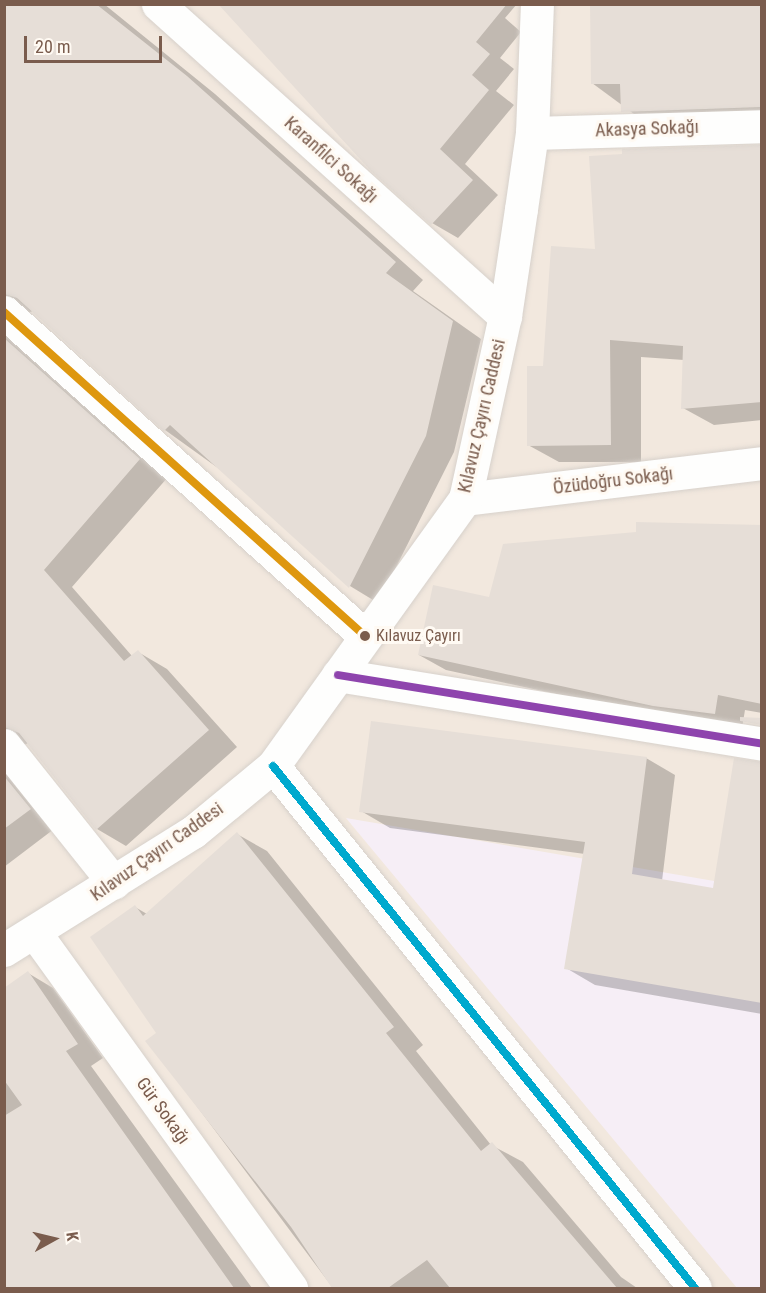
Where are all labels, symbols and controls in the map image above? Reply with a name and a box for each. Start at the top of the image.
scale bar [27,24,165,62]
text: 20 m [35,36,70,57]
street label: Karanfilci Sokağı [280,112,382,208]
street label: Akasya Sokağı [595,116,699,142]
street label: Kılavuz Çayırı Caddesi [454,337,510,495]
street label: Özüdoğru Sokağı [552,463,674,499]
place label: Kılavuz Çayırı [376,626,461,646]
marker: Kılavuz Çayırı [359,630,371,642]
street label: Kılavuz Çayırı Caddesi [87,798,227,906]
street label: Gür Sokağı [132,1073,194,1149]
north arrow [24,1209,84,1269]
text: K [62,1231,82,1242]

